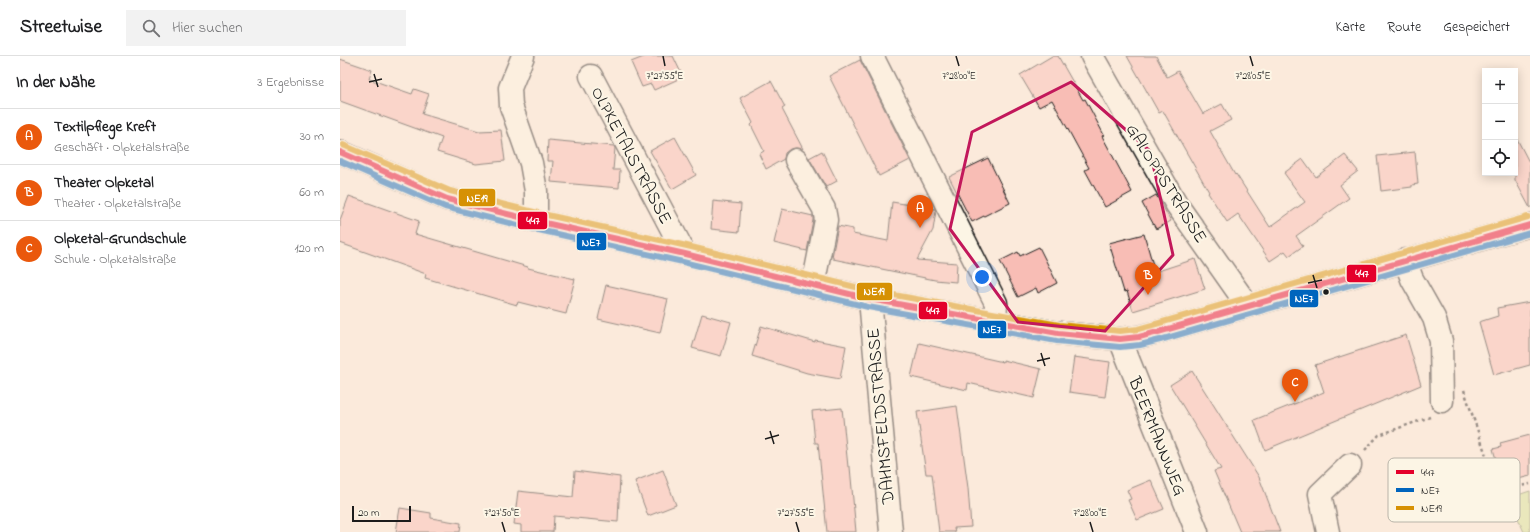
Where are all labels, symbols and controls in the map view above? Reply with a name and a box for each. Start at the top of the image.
search box [126,10,406,46]
text: Streetwise [20,14,102,41]
icon: search [140,17,162,39]
text: Hier suchen [172,17,243,39]
text: Karte [1336,17,1365,38]
text: Route [1387,17,1421,38]
text: Gespeichert [1443,17,1510,38]
map controls [1482,68,1518,176]
button: + [1482,68,1518,104]
text: 7°27'55"E [647,69,683,84]
text: 7°28'00"E [942,69,976,84]
text: 7°28'05"E [1235,69,1271,84]
text: In der Nähe [16,70,95,95]
text: 3 Ergebnisse [257,73,324,92]
street label: OLPKETALSTRASSE [583,83,678,229]
button: − [1482,104,1518,140]
text: Textilpflege Kreft [54,116,156,138]
street label: GALOPPSTRASSE [1118,119,1213,249]
text: A [25,127,33,146]
text: 30 m [300,127,324,146]
text: Geschäft · Olpketalstraße [54,138,189,157]
button: locate [1482,140,1518,176]
text: Theater Olpketal [54,172,154,194]
text: B [25,183,33,202]
text: 60 m [299,183,324,202]
line badge: NE19 [458,188,496,207]
text: NE19 [467,191,488,207]
text: Theater · Olpketalstraße [54,194,181,213]
pin: A [907,195,933,228]
line badge: 447 [517,211,548,230]
text: 447 [525,213,540,229]
text: Olpketal-Grundschule [54,228,186,250]
line badge: NE7 [576,232,607,251]
text: NE7 [582,235,601,251]
text: C [25,239,33,258]
text: 120 m [294,239,324,258]
text: Schule · Olpketalstraße [54,250,176,269]
pin: B [1135,262,1161,295]
line badge: 447 [1346,264,1377,283]
text: 447 [1354,266,1369,282]
your location [972,267,992,287]
line badge: NE19 [856,282,893,301]
text: NE19 [864,284,885,300]
unlabelled marker [1321,287,1331,297]
line badge: NE7 [1289,289,1319,308]
text: NE7 [1295,291,1314,307]
line badge: 447 [918,301,948,320]
text: 447 [925,303,940,319]
line badge: NE7 [977,320,1007,339]
text: NE7 [983,322,1002,338]
street label: DAHMSFELDSTRASSE [861,327,903,506]
pin: C [1282,369,1308,402]
street label: BEERMANNWEG [1120,372,1192,500]
legend [1388,458,1520,522]
text: 447 [1421,465,1435,481]
text: NE7 [1421,483,1440,499]
text: NE19 [1421,501,1443,517]
scale bar [352,504,411,523]
text: 20 m [358,505,380,521]
text: 7°27'50"E [484,506,520,521]
text: 7°27'55"E [778,506,814,521]
text: 7°28'00"E [1073,506,1107,521]

